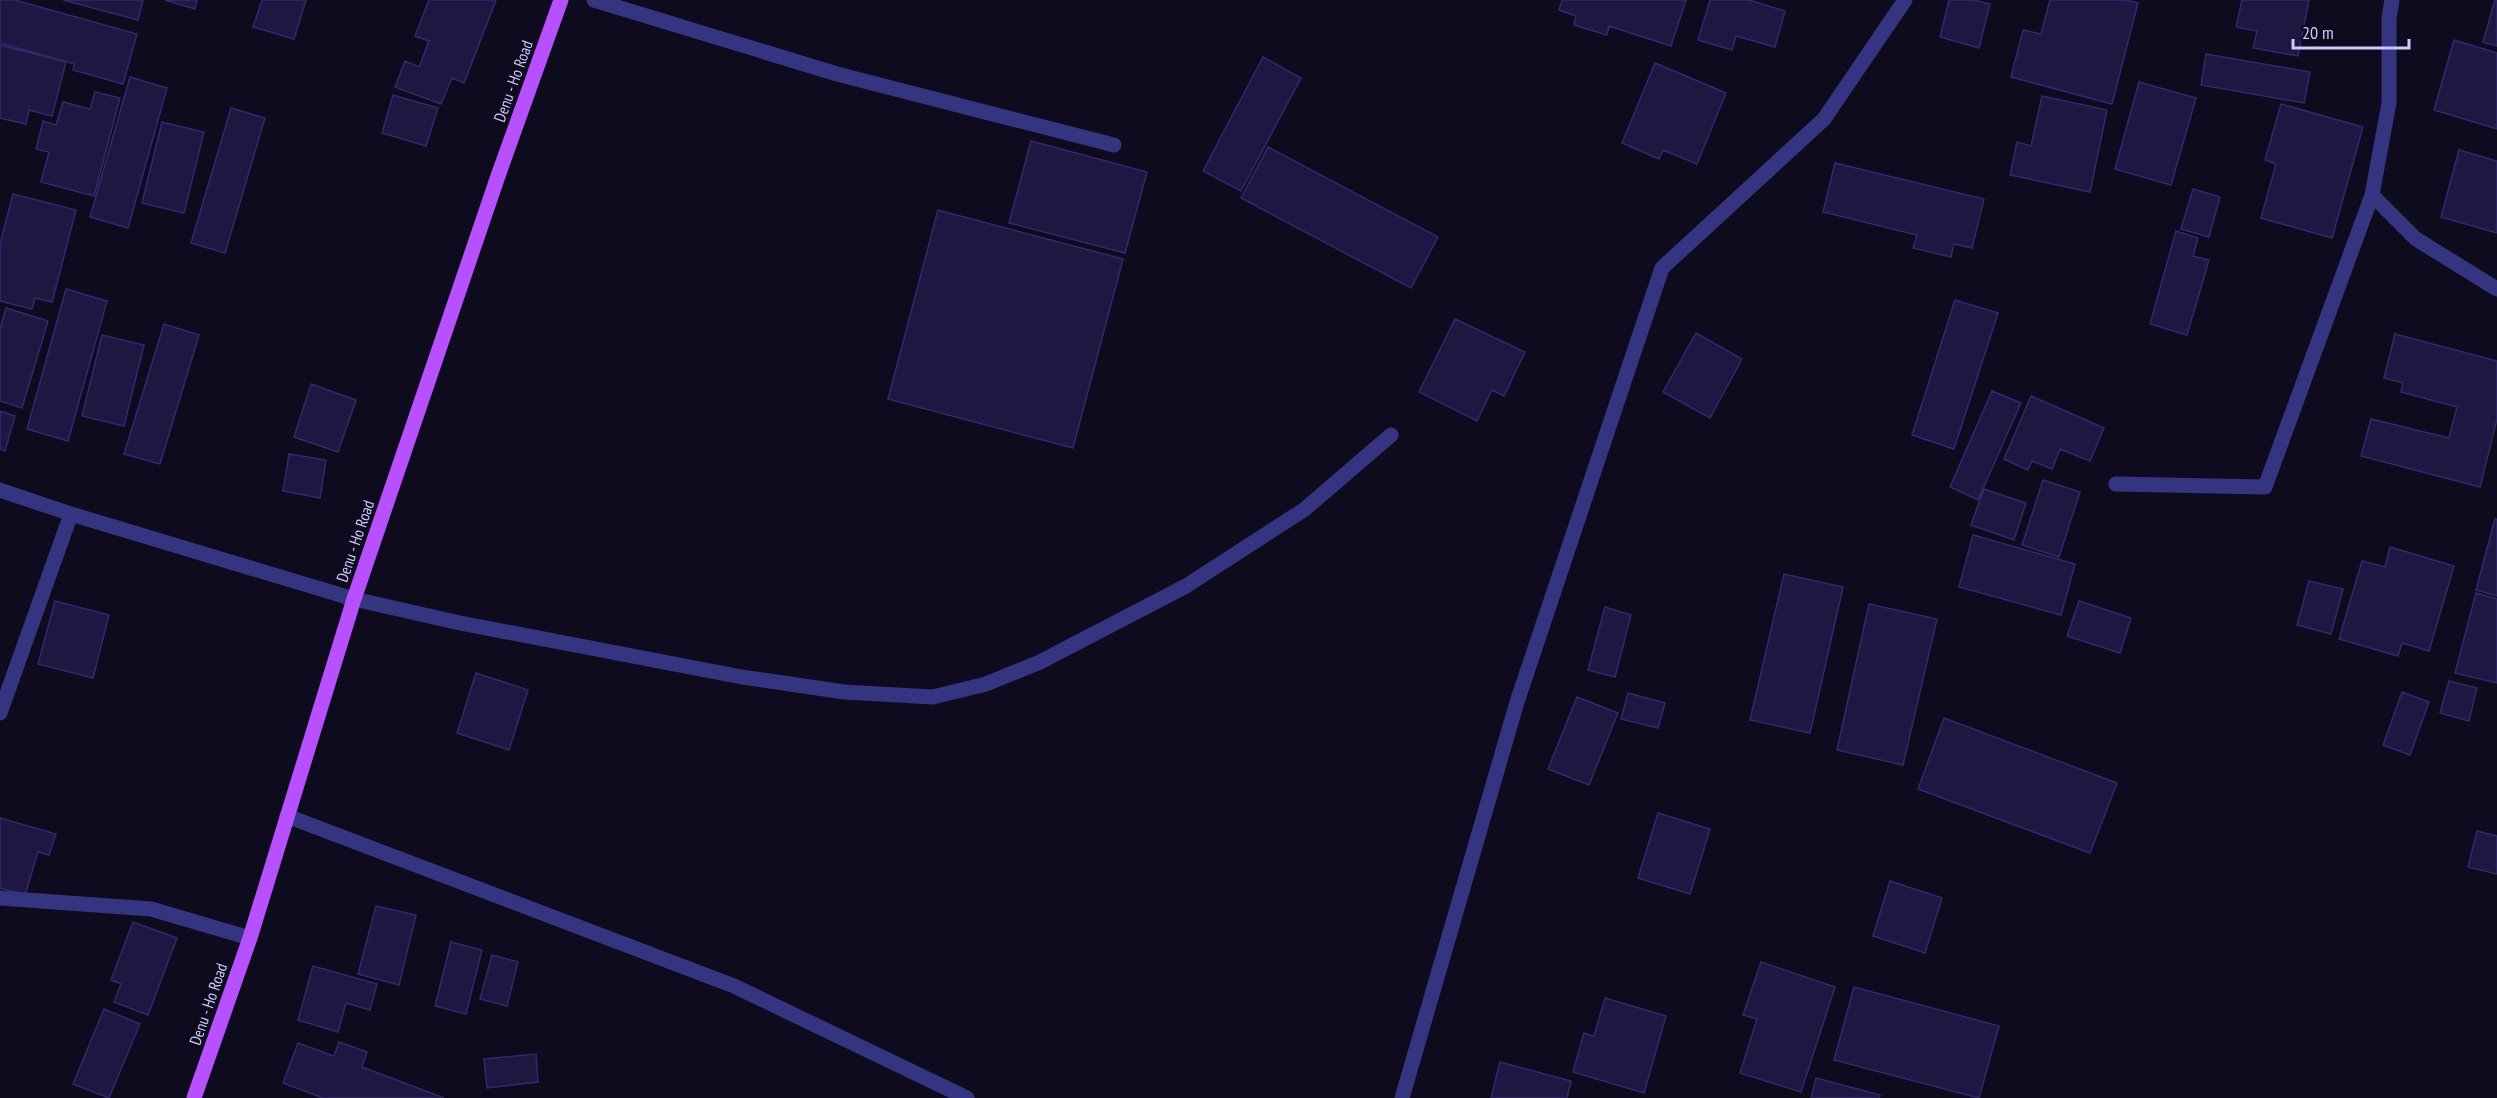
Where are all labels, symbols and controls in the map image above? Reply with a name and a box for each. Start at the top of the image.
scale bar [2293,12,2408,50]
text: 20 m [2302,21,2334,44]
street label: Denu - Ho Road [489,37,537,125]
street label: Denu - Ho Road [332,497,378,585]
street label: Denu - Ho Road [185,960,231,1048]

